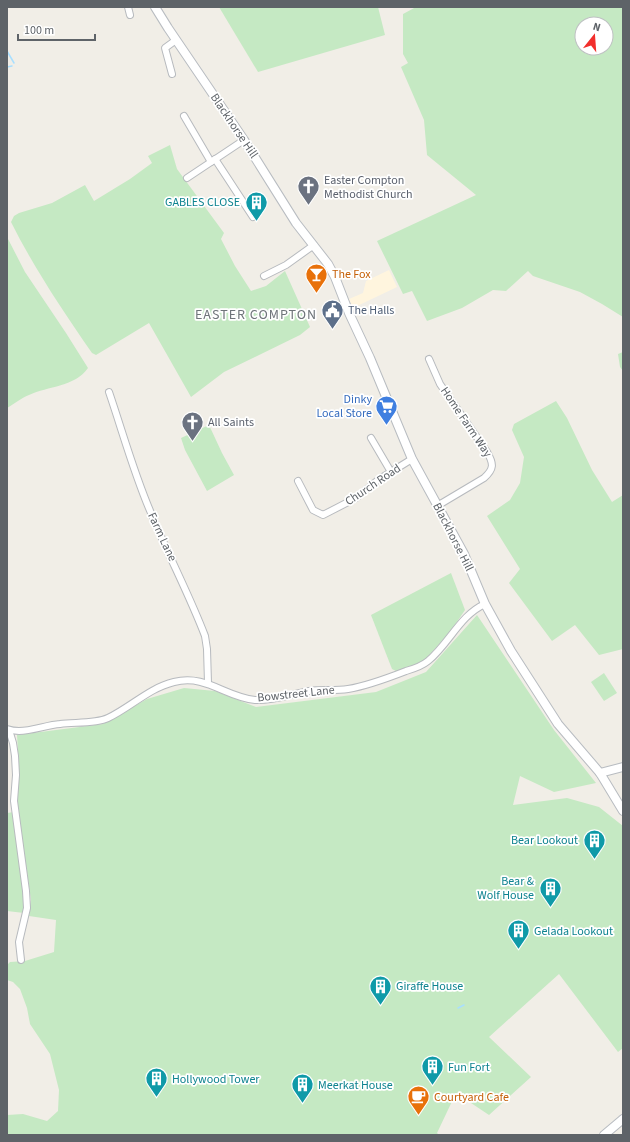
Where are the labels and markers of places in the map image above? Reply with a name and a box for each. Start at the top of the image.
place label: Easter Compton Methodist Church [324,172,412,203]
church icon: Easter Compton Methodist Church [295,174,321,207]
building icon: GABLES CLOSE [243,189,269,222]
place label: GABLES CLOSE [165,194,240,211]
bar icon: The Fox [304,261,330,294]
place label: The Fox [332,266,371,283]
public building icon: The Halls [319,297,345,330]
place label: The Halls [348,302,394,319]
place label: Dinky Local Store [316,391,372,422]
supermarket icon: Dinky Local Store [374,393,400,426]
church icon: All Saints [180,409,206,442]
place label: All Saints [208,414,254,431]
building icon: Bear Lookout [581,827,607,860]
place label: Bear Lookout [511,832,578,849]
place label: Bear & Wolf House [477,873,535,904]
building icon: Bear & Wolf House [537,875,563,908]
building icon: Gelada Lookout [506,918,532,951]
place label: Gelada Lookout [534,923,613,940]
building icon: Giraffe House [368,973,394,1006]
place label: Giraffe House [396,978,463,995]
building icon: Fun Fort [420,1054,446,1087]
place label: Fun Fort [448,1059,490,1076]
building icon: Hollywood Tower [144,1066,170,1099]
place label: Hollywood Tower [172,1071,260,1088]
building icon: Meerkat House [290,1072,316,1105]
place label: Meerkat House [318,1077,393,1094]
cafe icon: Courtyard Cafe [405,1084,431,1117]
place label: Courtyard Cafe [434,1089,509,1106]

